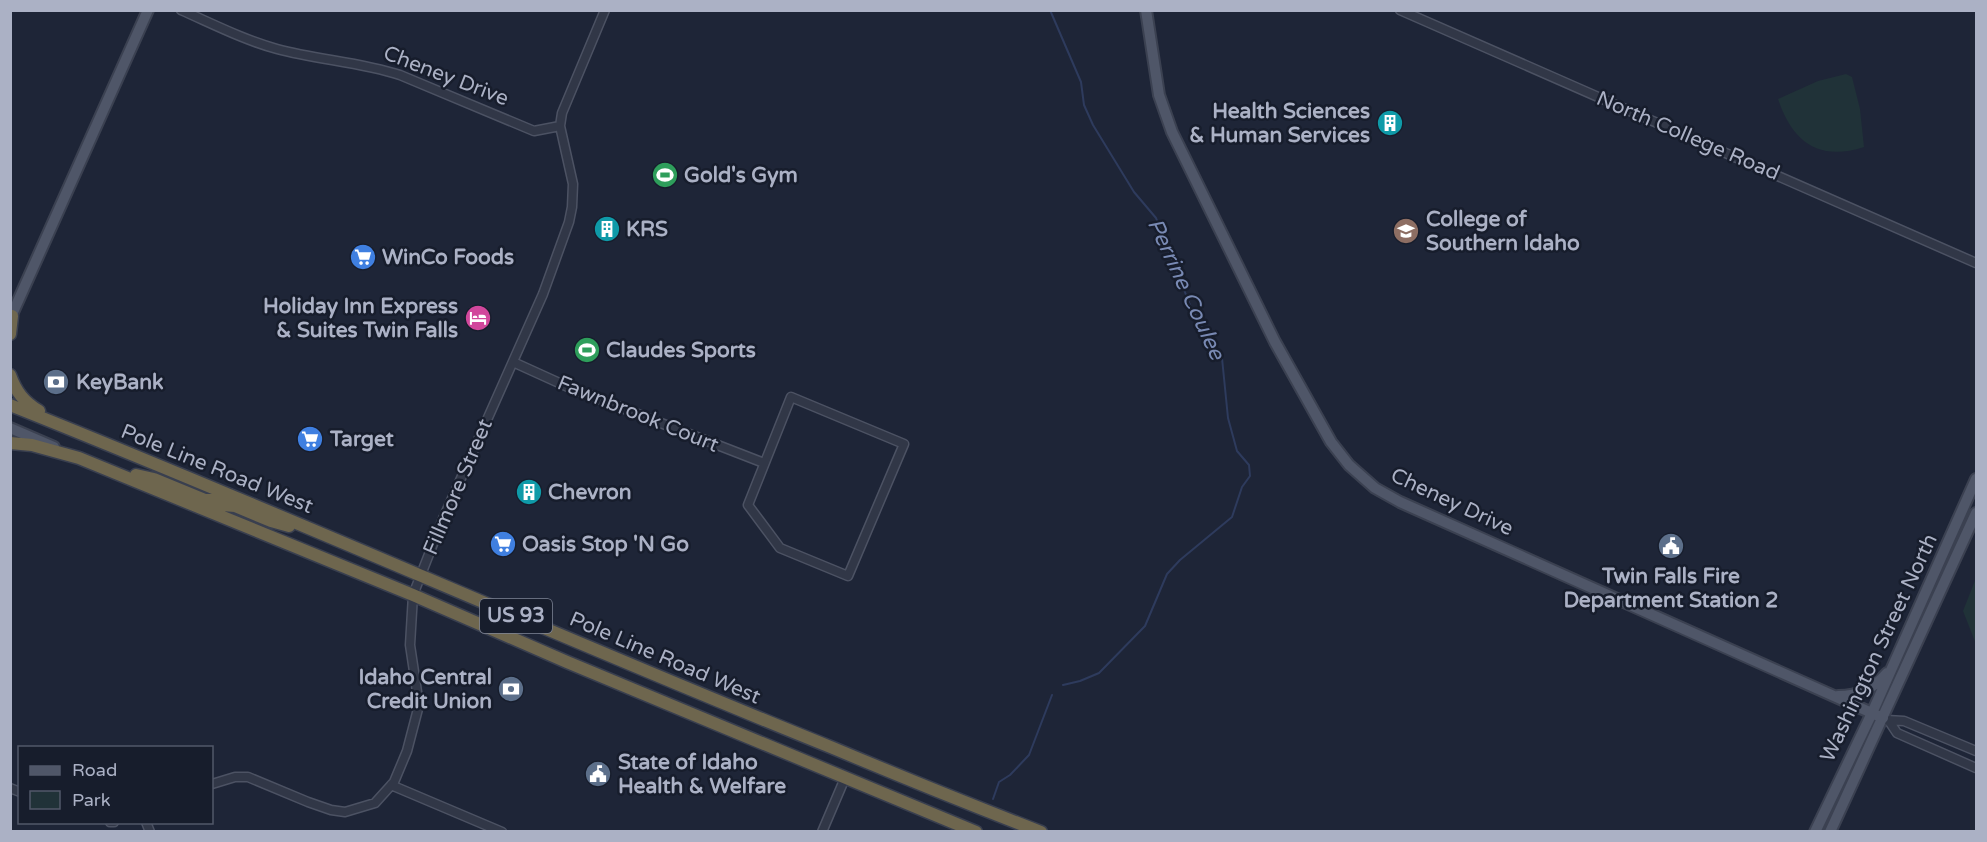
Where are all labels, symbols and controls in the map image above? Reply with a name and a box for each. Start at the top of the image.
street label: Cheney Drive [380,41,512,111]
street label: North College Road [1593,86,1783,186]
place label: Health Sciences & Human Services [1189,99,1370,148]
building icon: Health Sciences & Human Services [1375,108,1405,138]
sports icon: Gold's Gym [650,160,680,190]
place label: Gold's Gym [684,163,798,188]
place label: College of Southern Idaho [1426,207,1580,256]
building icon: KRS [592,214,622,244]
water label: Perrine Coulee [1142,214,1231,365]
school or university icon: College of Southern Idaho [1391,216,1421,246]
place label: KRS [626,217,668,242]
supermarket icon: WinCo Foods [348,242,378,272]
place label: WinCo Foods [382,245,514,270]
place label: Holiday Inn Express & Suites Twin Falls [263,294,458,343]
hotel icon: Holiday Inn Express & Suites Twin Falls [463,303,493,333]
sports icon: Claudes Sports [572,335,602,365]
place label: Claudes Sports [606,338,756,363]
bank icon: KeyBank [41,367,71,397]
place label: KeyBank [76,370,164,395]
street label: Fawnbrook Court [554,370,722,458]
street label: Fillmore Street [418,415,498,559]
street label: Pole Line Road West [117,419,317,519]
supermarket icon: Target [295,424,325,454]
place label: Target [329,427,394,452]
street label: Cheney Drive [1387,463,1517,541]
building icon: Chevron [514,477,544,507]
place label: Chevron [548,480,632,505]
supermarket icon: Oasis Stop 'N Go [488,529,518,559]
street label: Washington Street North [1815,530,1943,766]
public building icon: Twin Falls Fire Department Station 2 [1656,531,1686,561]
place label: Oasis Stop 'N Go [522,532,689,557]
place label: Twin Falls Fire Department Station 2 [1563,564,1779,613]
road number: US 93 [480,599,552,633]
street label: Pole Line Road West [566,606,764,710]
place label: Idaho Central Credit Union [358,665,492,714]
bank icon: Idaho Central Credit Union [496,674,526,704]
legend [18,746,213,824]
place label: State of Idaho Health & Welfare [618,750,786,799]
text: Road [72,759,117,781]
public building icon: State of Idaho Health & Welfare [583,759,613,789]
text: Park [72,789,111,811]

